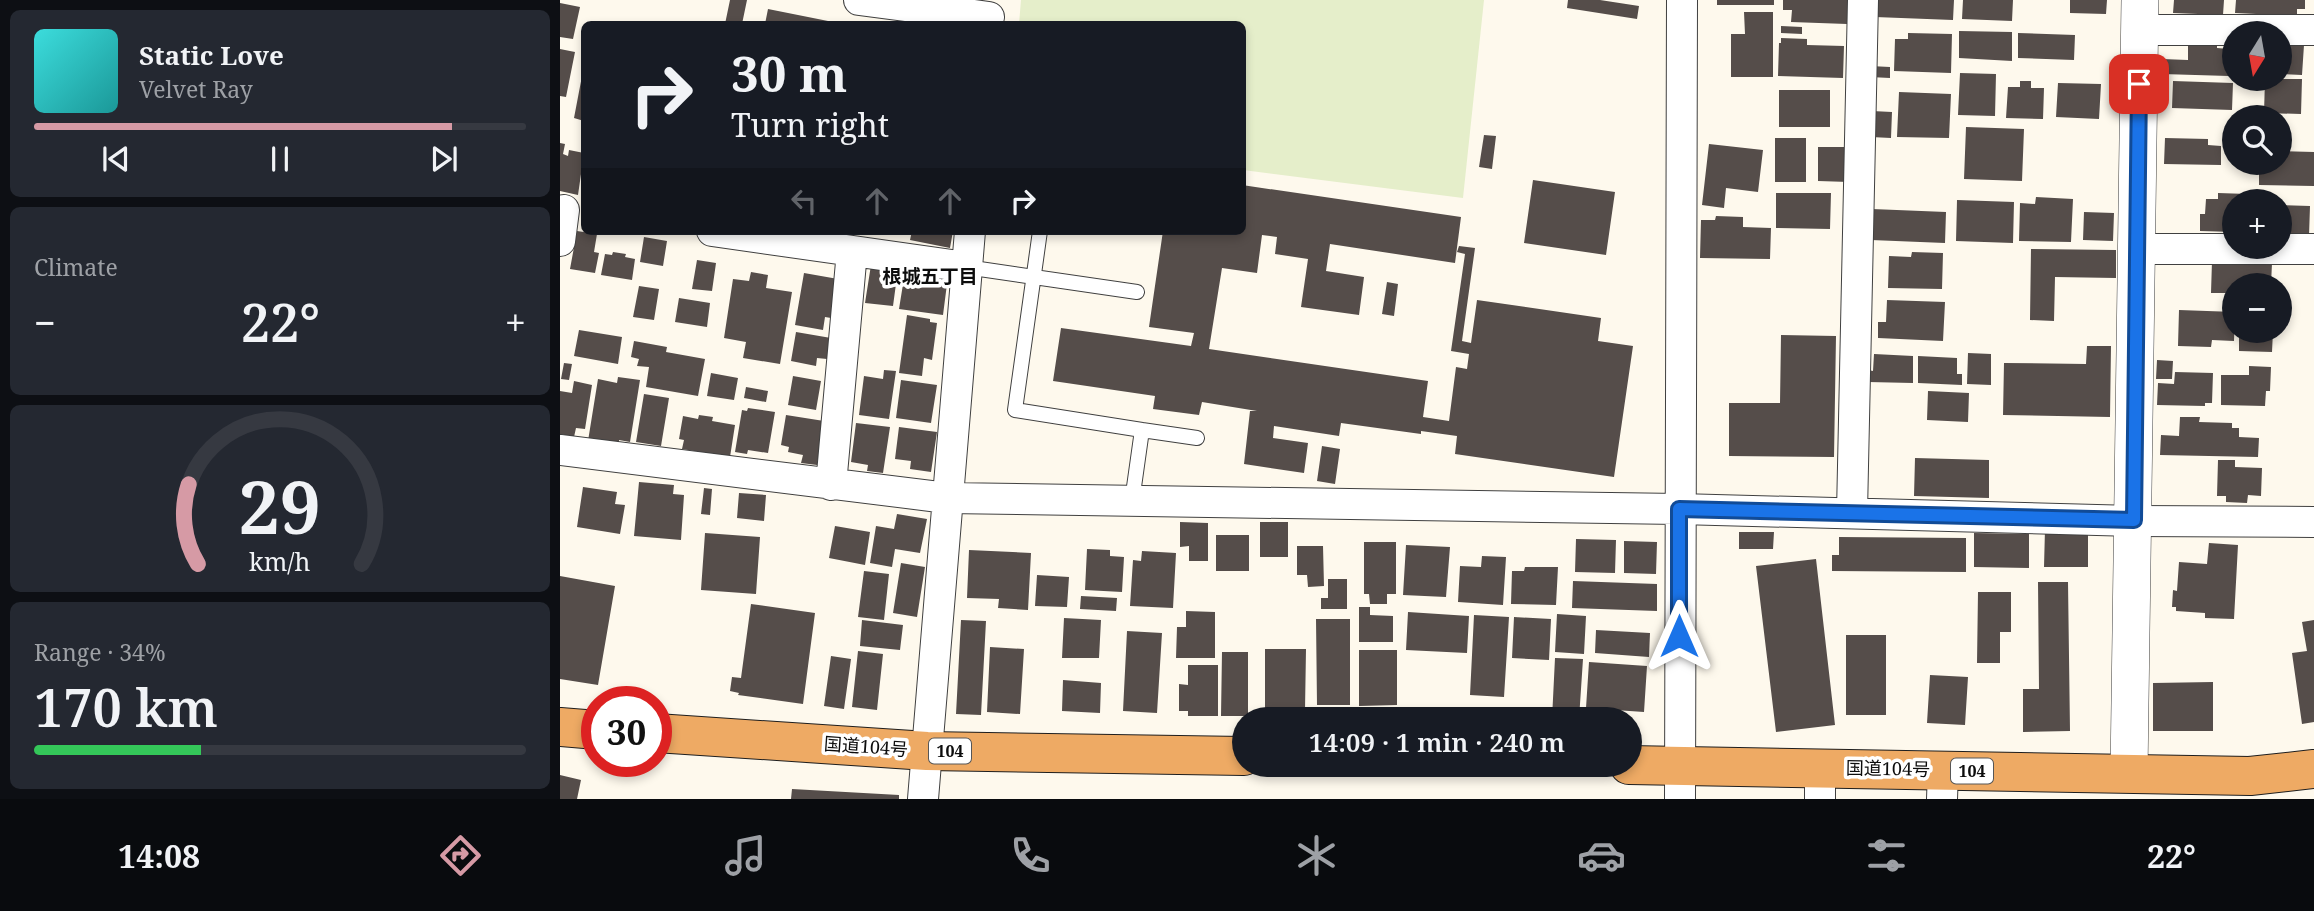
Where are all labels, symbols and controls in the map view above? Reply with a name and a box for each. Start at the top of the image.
north arrow [2222,21,2292,91]
map controls [2222,21,2292,343]
text: Static Love [139,37,284,73]
text: 30 m [731,40,847,106]
icon: right [616,49,707,140]
pin [2109,54,2169,114]
icon: arrive [2120,65,2158,103]
text: Velvet Ray [139,73,253,105]
text: Turn right [731,103,889,146]
button: search [2222,105,2292,175]
icon: previous [97,140,135,178]
icon: pause [261,140,299,178]
icon: next [425,140,463,178]
icon: left [785,182,823,220]
icon: ahead [858,182,896,220]
icon: ahead [931,182,969,220]
icon: right [1004,182,1042,220]
button: + [2222,189,2292,259]
text: Climate [34,251,118,283]
district label: 根城五丁目 [882,263,978,289]
button: − [2222,273,2292,343]
text: 22° [241,286,320,357]
text: − [34,296,56,348]
text: + [505,296,526,348]
text: 29 [239,457,321,556]
text: km/h [249,544,311,578]
position arrow [1642,599,1716,673]
text: Range · 34% [34,636,166,668]
text: 170 km [34,671,218,742]
speed limit sign: 30 [581,686,672,777]
text: 14:09 · 1 min · 240 m [1309,724,1565,760]
street label: 国道104号 [823,731,909,761]
road number: 104 [929,738,971,764]
street label: 国道104号 [1846,755,1930,781]
road number: 104 [1951,758,1993,784]
icon: directions [436,831,485,880]
icon: music [721,831,770,880]
icon: phone [1006,831,1055,880]
icon: climate [1292,831,1341,880]
icon: car [1577,831,1626,880]
icon: filters [1862,831,1911,880]
text: 14:08 [118,834,200,877]
text: 22° [2147,834,2196,877]

